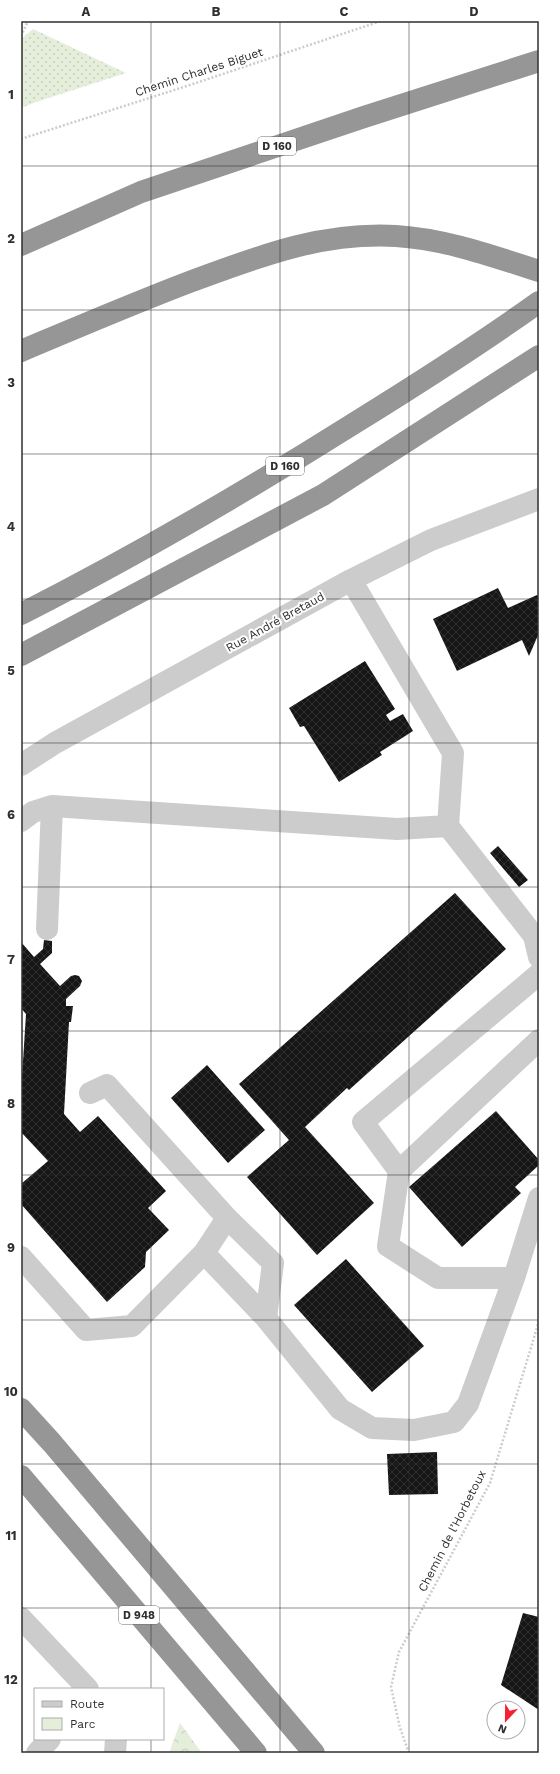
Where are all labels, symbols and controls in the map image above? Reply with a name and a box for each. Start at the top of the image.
text: A [82,4,91,19]
text: B [212,4,221,19]
text: C [340,4,349,19]
text: D [469,4,479,19]
street label: Chemin Charles Biguet [133,45,265,99]
text: 1 [8,87,14,102]
road number: D 160 [258,137,296,155]
text: 2 [7,231,15,246]
text: 3 [7,375,15,390]
road number: D 160 [266,457,304,475]
text: 4 [7,519,16,534]
street label: Rue André Bretaud [223,589,327,655]
text: 5 [7,663,15,678]
text: 6 [7,807,15,822]
text: 7 [7,952,15,967]
text: 8 [7,1096,15,1111]
text: 9 [7,1240,15,1255]
text: 10 [4,1384,18,1399]
street label: Chemin de l’Horbetoux [415,1468,489,1594]
text: 11 [5,1528,17,1543]
road number: D 948 [119,1606,159,1624]
text: 12 [4,1672,18,1687]
legend [34,1688,164,1740]
text: Route [70,1697,104,1711]
north arrow [486,1700,526,1740]
text: Parc [70,1717,96,1731]
text: N [496,1721,509,1736]

